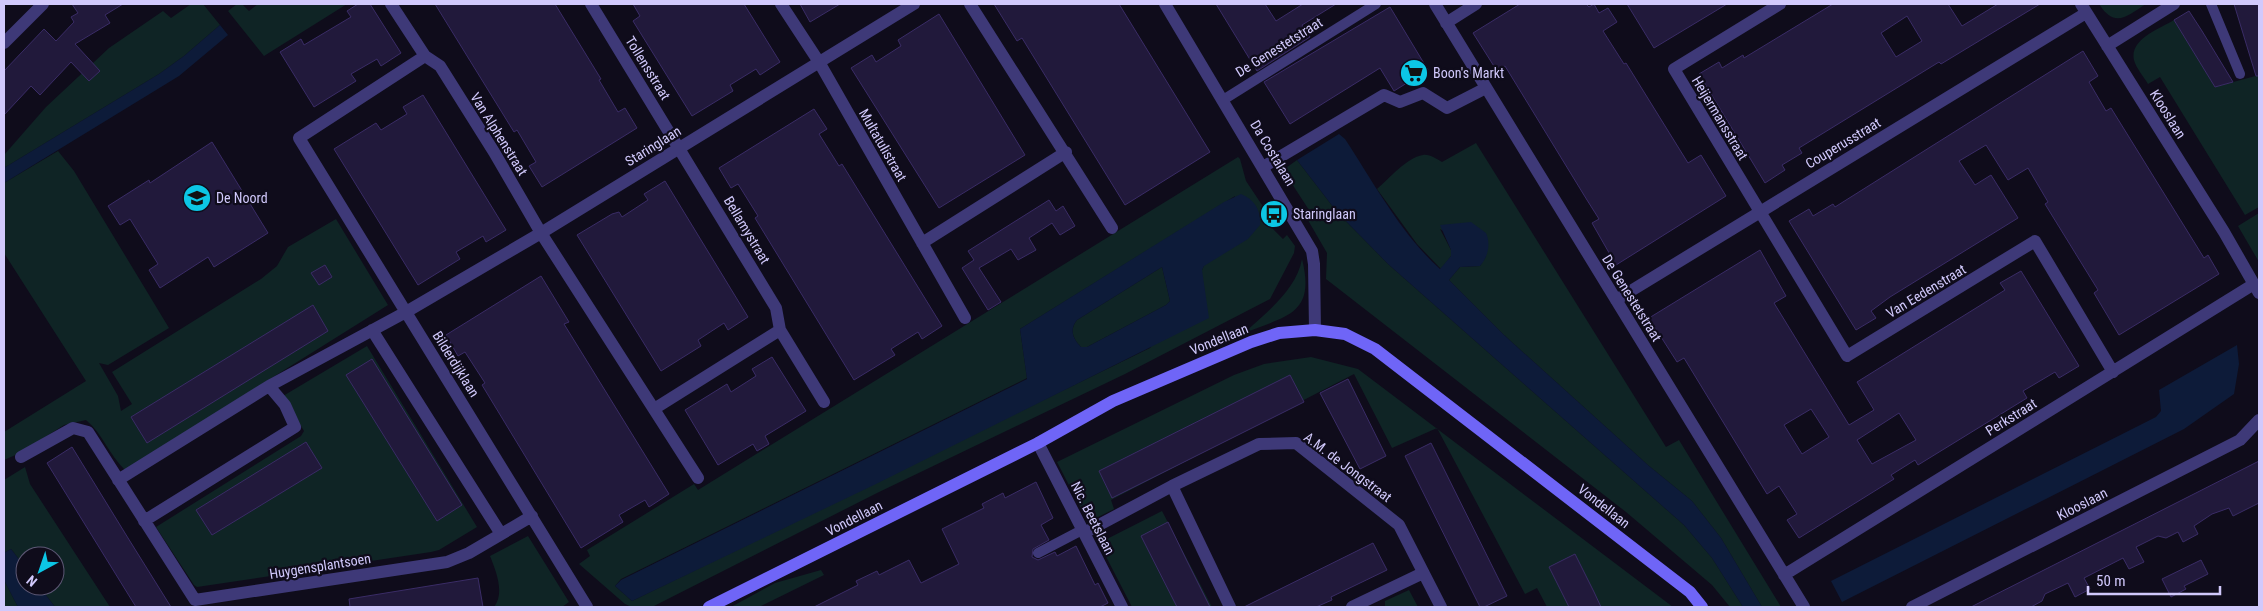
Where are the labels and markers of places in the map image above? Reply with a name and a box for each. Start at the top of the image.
supermarket icon: Boon's Markt [1399,58,1429,88]
place label: Boon's Markt [1433,65,1504,81]
school or university icon: De Noord [182,183,212,213]
place label: De Noord [216,190,268,206]
bus stop icon: Staringlaan [1259,199,1289,229]
place label: Staringlaan [1293,206,1356,222]

